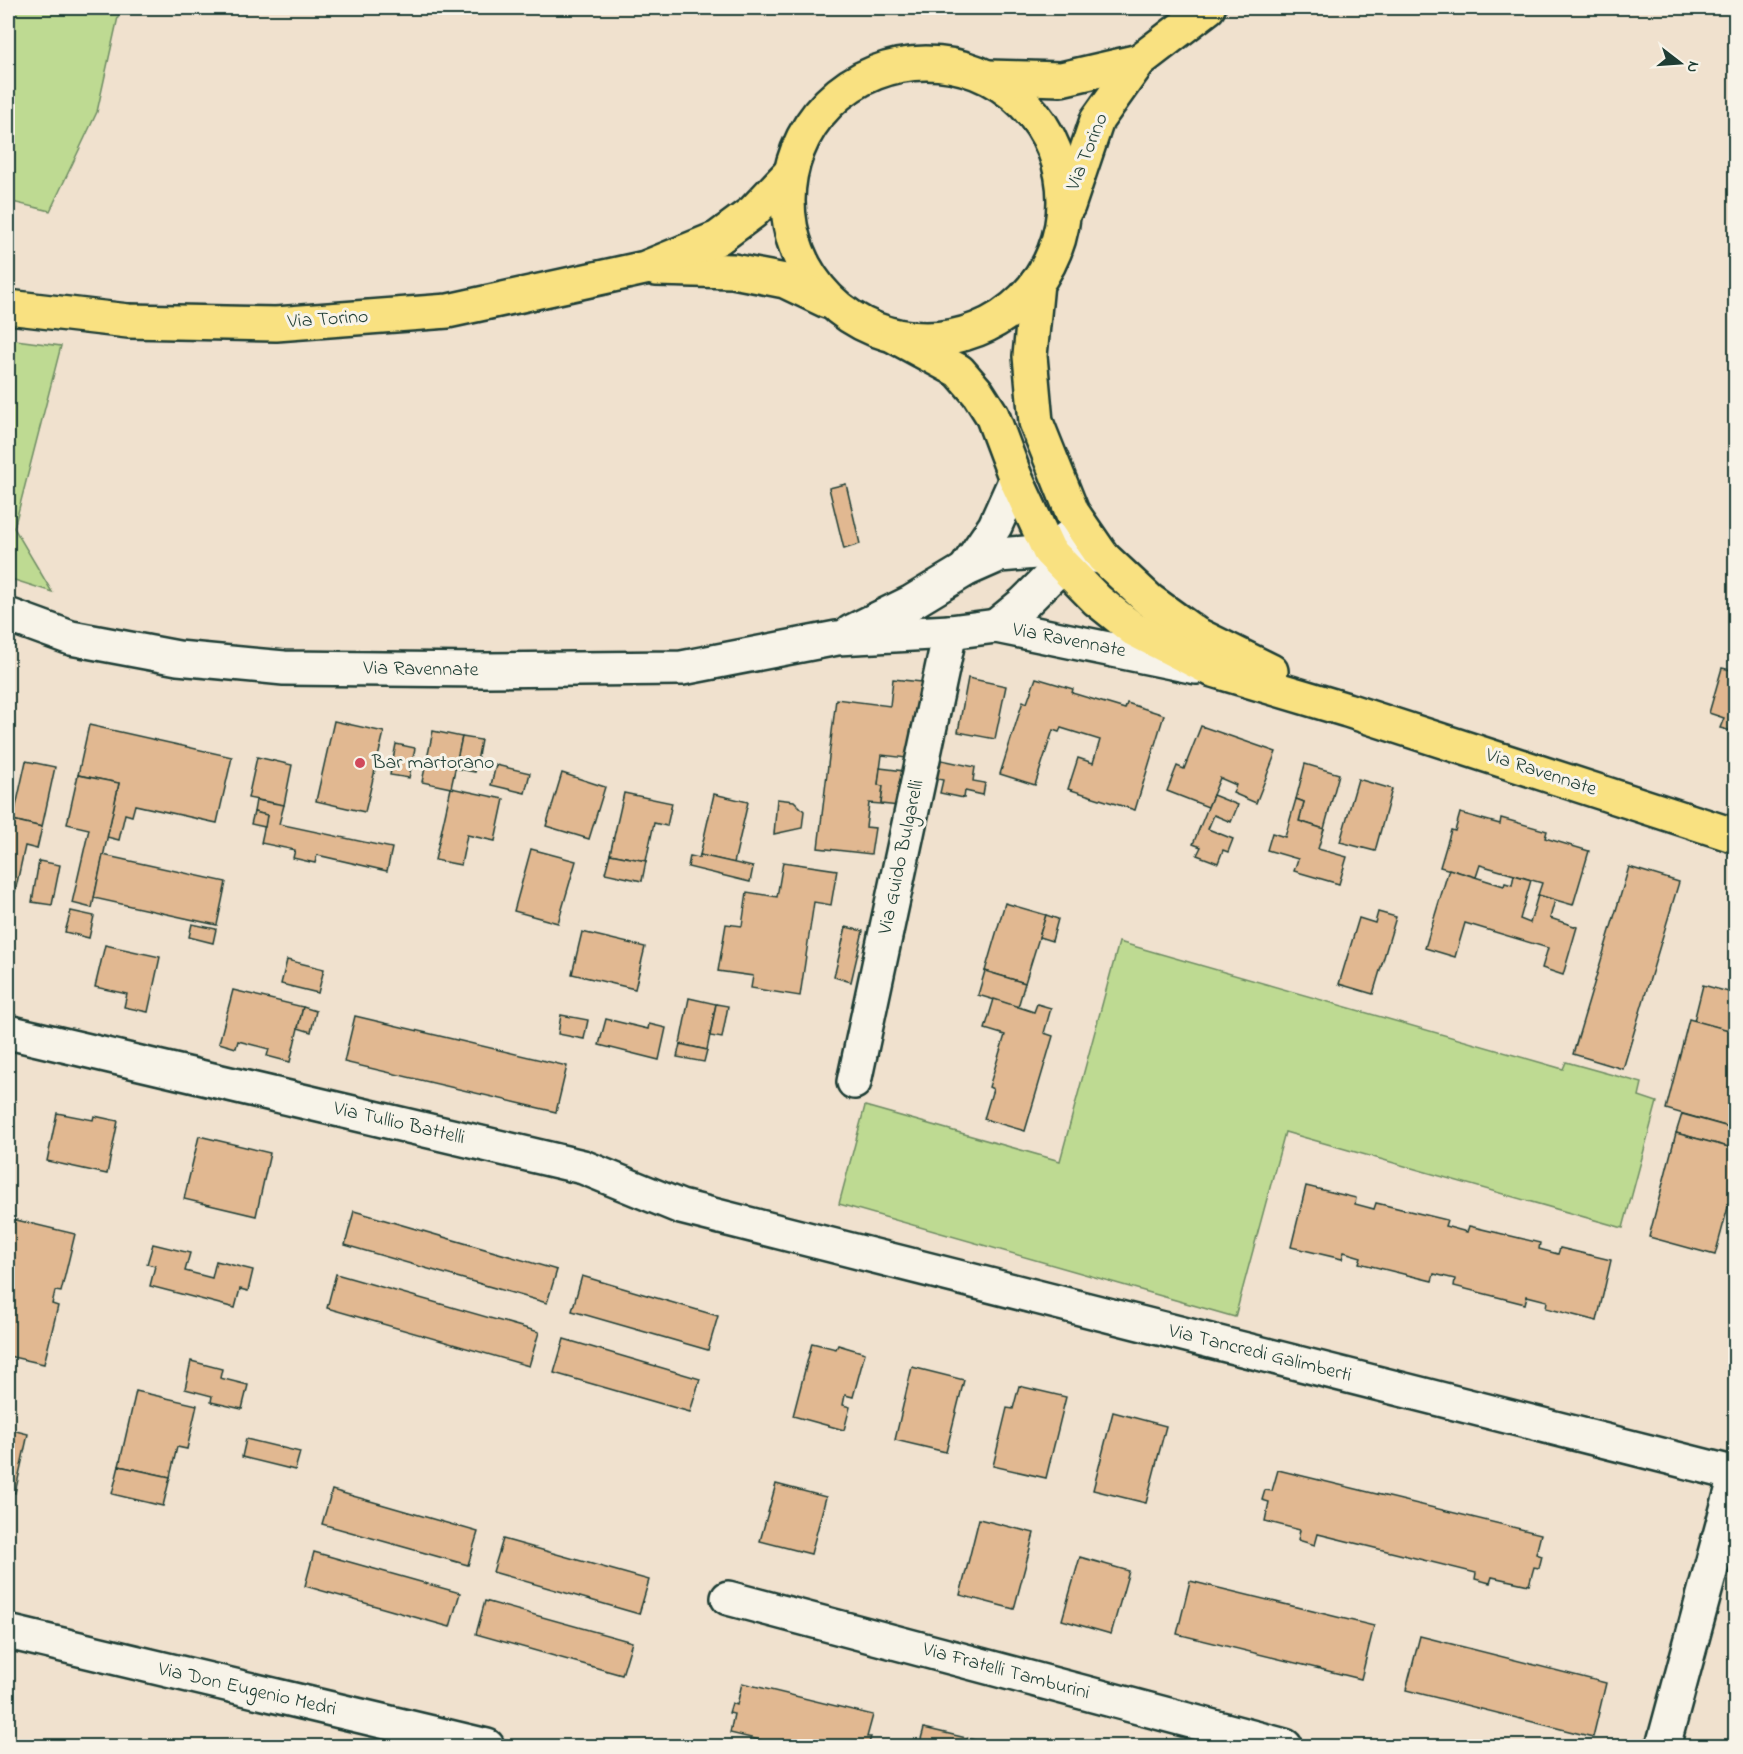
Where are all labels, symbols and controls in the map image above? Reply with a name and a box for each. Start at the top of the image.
north arrow [1650,33,1710,93]
text: N [1679,58,1705,76]
street label: Via Torino [1059,109,1117,196]
street label: Via Torino [286,303,369,337]
street label: Via Ravennate [1009,616,1128,666]
street label: Via Ravennate [362,654,479,686]
street label: Via Ravennate [1481,741,1600,805]
place label: Bar martorano [371,749,494,778]
marker: Bar martorano [353,756,367,770]
street label: Via Guido Bulgarelli [871,777,934,938]
street label: Via Tullio Battelli [329,1095,468,1153]
street label: Via Tancredi Galimberti [1164,1317,1355,1391]
street label: Via Fratelli Tamburini [918,1635,1093,1708]
street label: Via Don Eugenio Medri [154,1655,339,1726]

